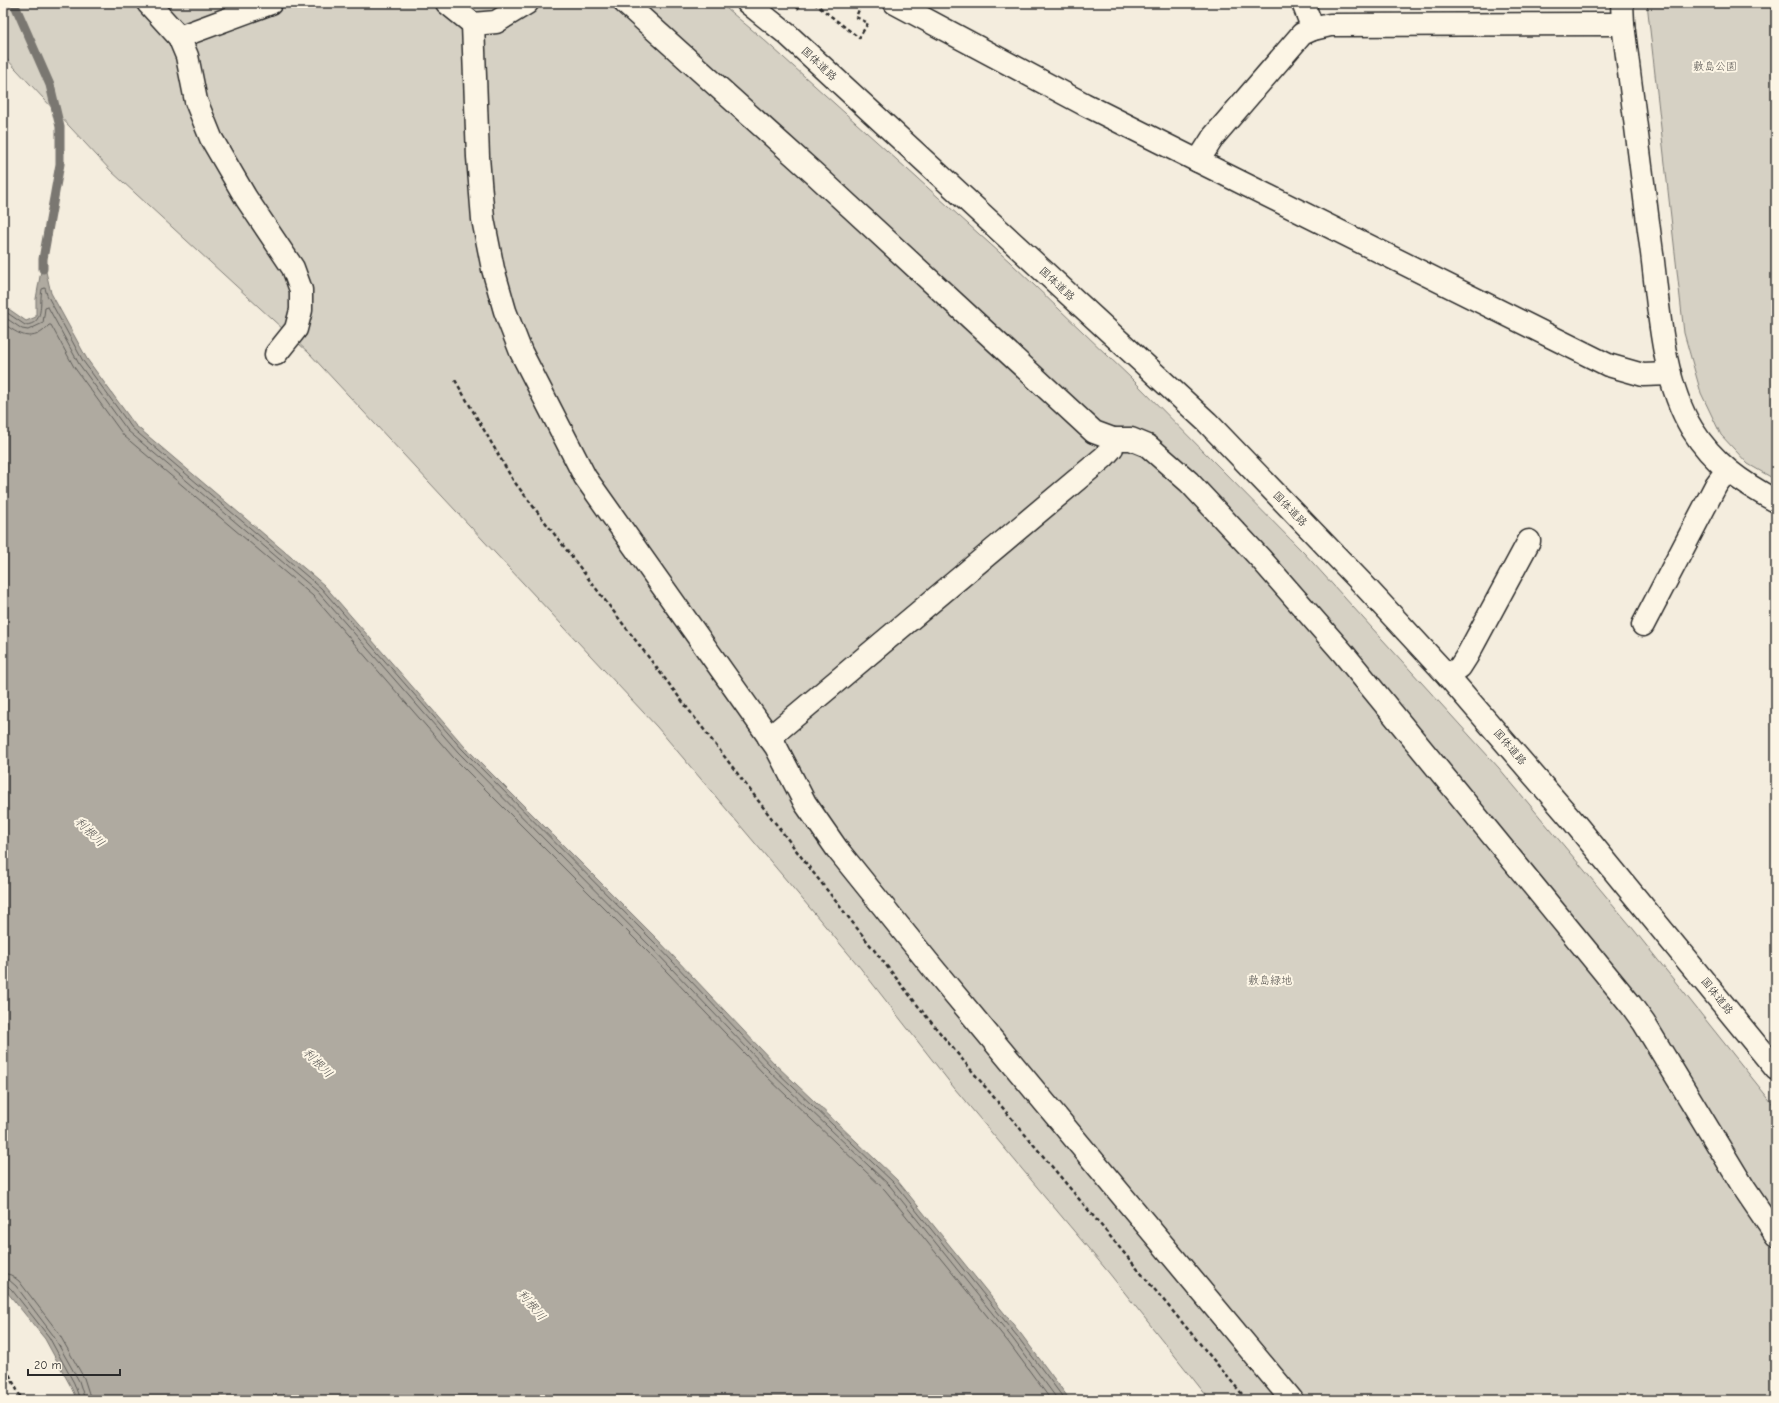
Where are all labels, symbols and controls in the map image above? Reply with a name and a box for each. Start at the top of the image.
street label: 国体道路 [798,44,840,84]
park label: 敷島公園 [1693,60,1737,73]
street label: 国体道路 [1036,264,1078,304]
street label: 国体道路 [1270,489,1310,529]
street label: 国体道路 [1491,726,1529,768]
water label: 利根川 [72,814,108,850]
park label: 敷島緑地 [1248,974,1292,987]
street label: 国体道路 [1698,975,1736,1017]
water label: 利根川 [300,1045,336,1081]
water label: 利根川 [515,1287,549,1323]
scale bar [28,1351,120,1377]
text: 20 m [34,1358,62,1372]

